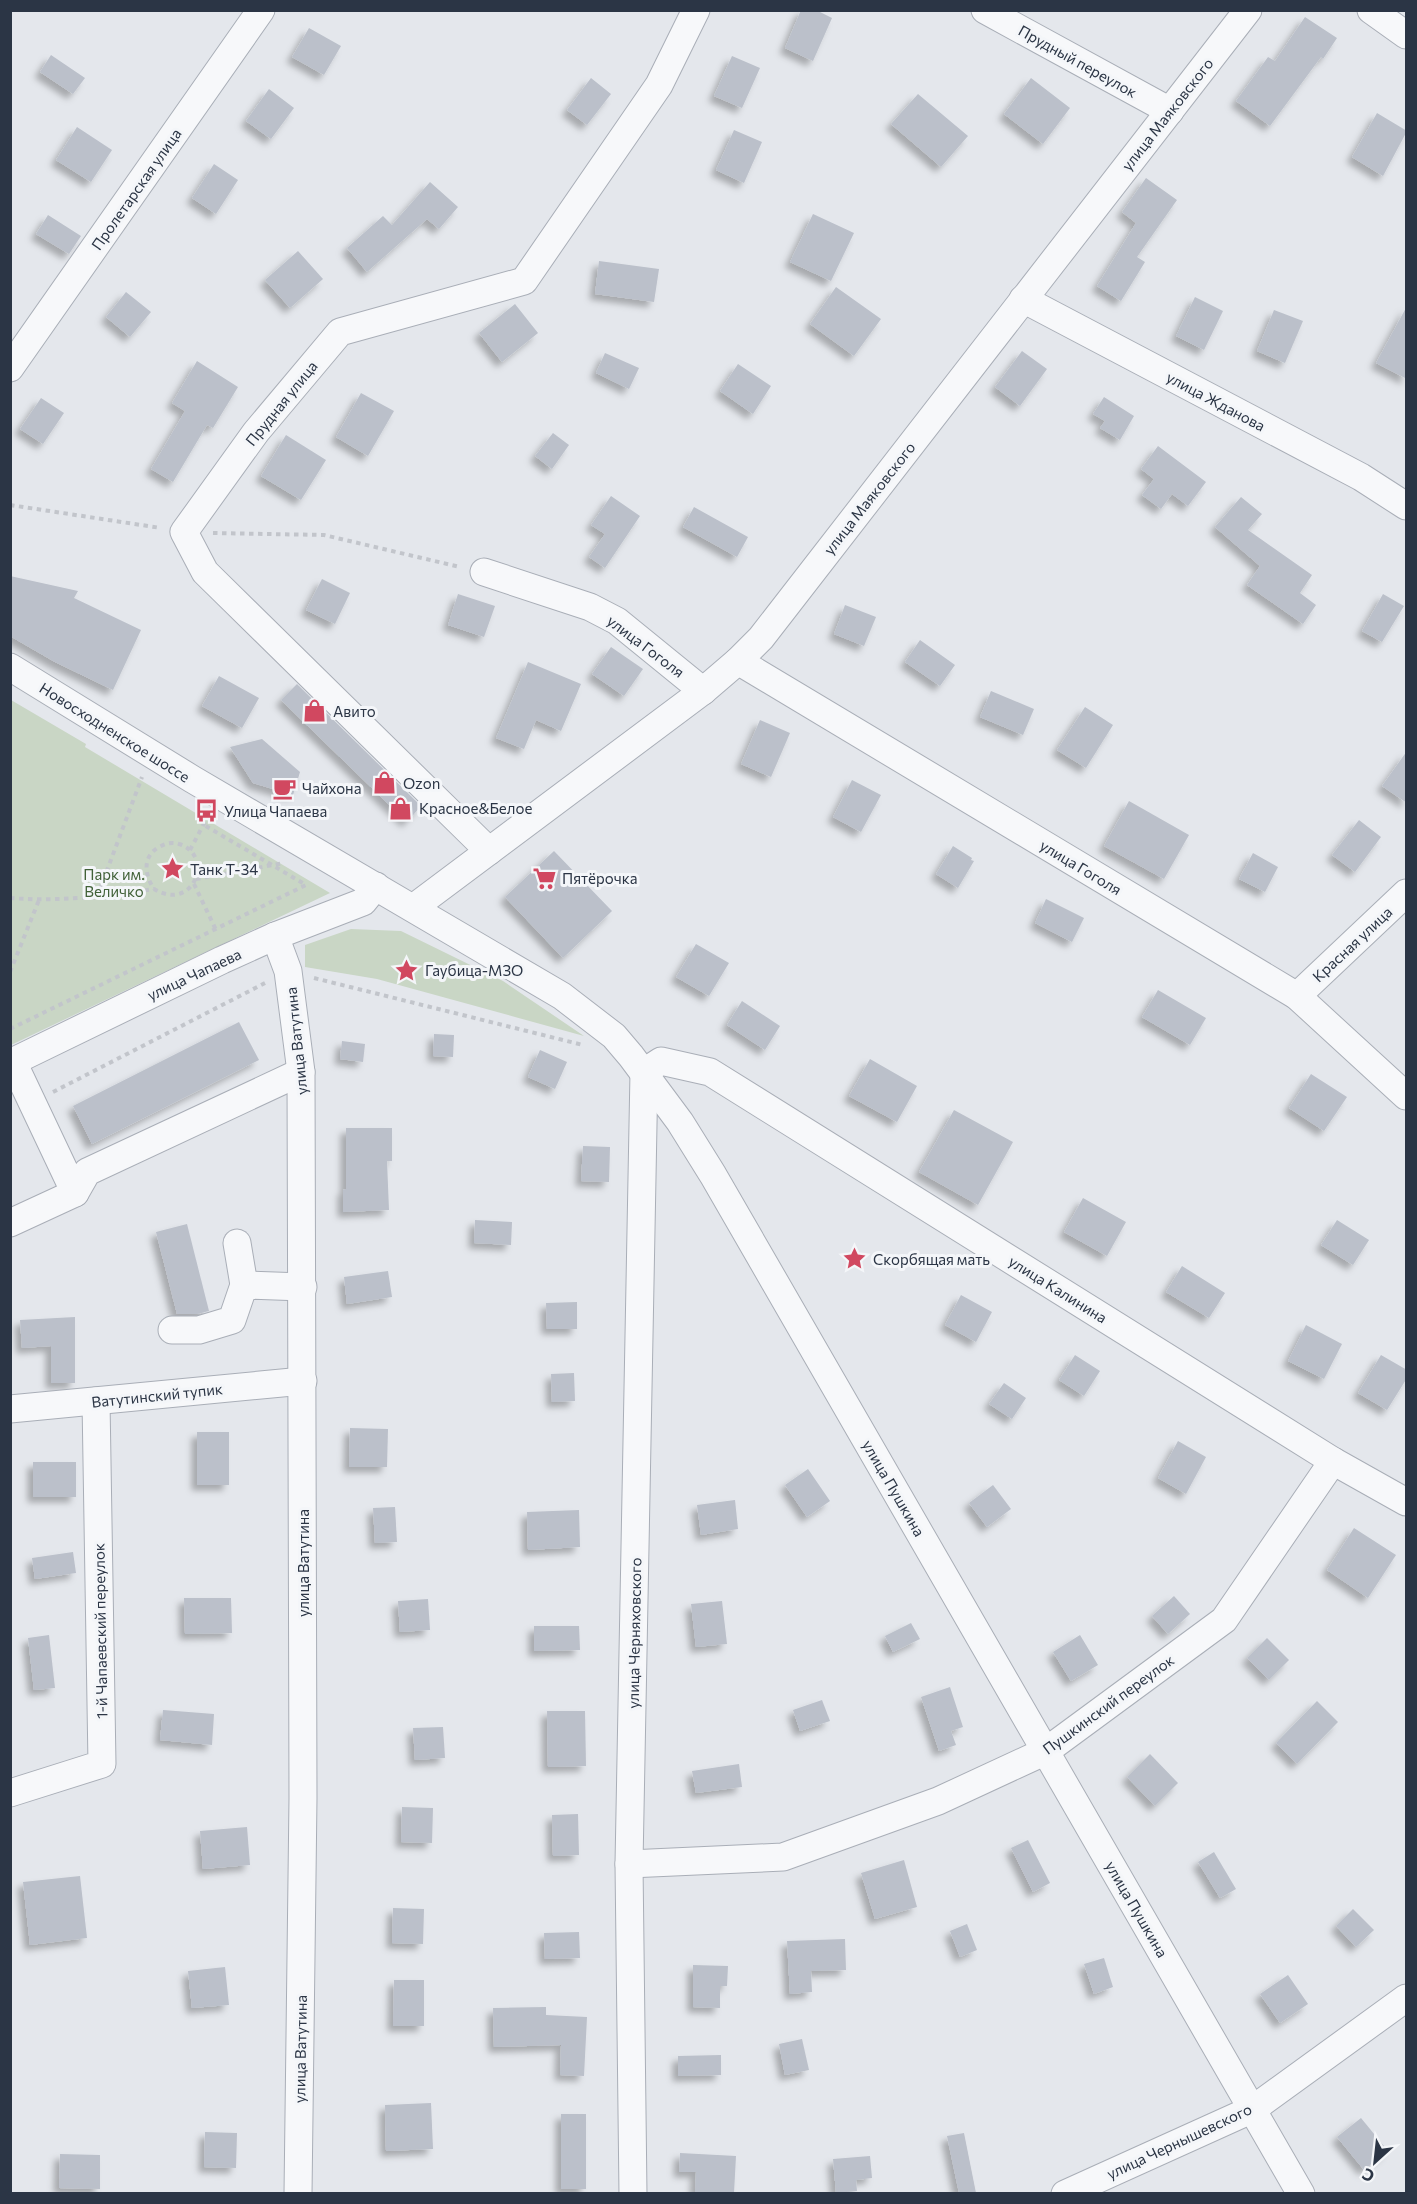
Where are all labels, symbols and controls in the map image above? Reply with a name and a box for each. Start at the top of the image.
street label: Прудный переулок [1016,21,1140,101]
street label: улица Маяковского [1117,54,1217,174]
street label: Пролетарская улица [87,125,185,253]
street label: Прудная улица [241,357,321,449]
street label: улица Жданова [1164,367,1268,435]
street label: улица Маяковского [819,438,919,558]
street label: улица Гоголя [604,611,688,681]
street label: Новосходненское шоссе [37,678,194,786]
shop icon: Авито [302,698,328,724]
place label: Авито [333,702,376,720]
shop icon: Ozon [372,770,398,796]
place label: Ozon [403,774,440,792]
cafe icon: Чайхона [271,775,297,801]
place label: Чайхона [302,779,361,797]
shop icon: Красное&Белое [388,795,414,821]
bus stop icon: Улица Чапаева [193,798,219,824]
place label: Красное&Белое [419,799,532,817]
place label: Улица Чапаева [224,802,327,820]
street label: улица Гоголя [1037,836,1125,898]
place icon: Танк Т-34 [159,856,185,882]
place label: Танк Т-34 [190,860,258,878]
park label: Парк им. Величко [83,865,145,900]
supermarket icon: Пятёрочка [531,865,557,891]
place label: Пятёрочка [562,869,637,887]
street label: Красная улица [1309,903,1395,985]
street label: улица Чапаева [144,944,244,1004]
place icon: Гаубица-МЗО [394,957,420,983]
place label: Гаубица-МЗО [425,961,523,979]
street label: улица Ватутина [281,986,311,1096]
place icon: Скорбящая мать [842,1246,868,1272]
place label: Скорбящая мать [873,1250,990,1268]
street label: улица Калинина [1006,1252,1110,1326]
street label: Ватутинский тупик [90,1379,224,1411]
street label: улица Пушкина [859,1437,929,1539]
street label: улица Ватутина [294,1509,312,1617]
street label: 1-й Чапаевский переулок [89,1543,111,1719]
street label: улица Черняховского [624,1557,644,1709]
street label: Пушкинский переулок [1039,1650,1177,1758]
street label: улица Пушкина [1102,1858,1172,1960]
street label: улица Ватутина [290,1995,310,2103]
street label: улица Чернышевского [1104,2099,1254,2183]
north arrow [1345,2132,1405,2192]
text: С [1359,2165,1377,2187]

